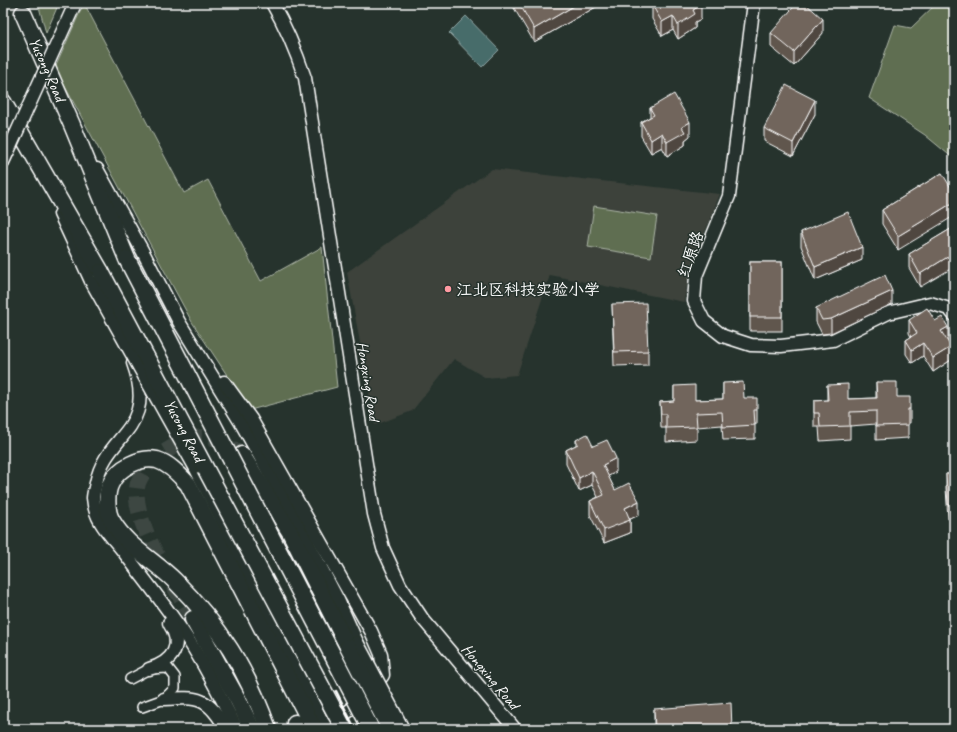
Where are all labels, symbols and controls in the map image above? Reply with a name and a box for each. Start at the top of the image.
street label: Yusong Road [24,34,71,107]
street label: 红原路 [674,228,708,280]
place label: 江北区科技实验小学 [456,280,600,300]
marker: 江北区科技实验小学 [443,284,453,294]
street label: Hongxing Road [352,340,385,425]
street label: Yusong Road [159,396,210,468]
street label: Hongxing Road [457,640,525,716]

